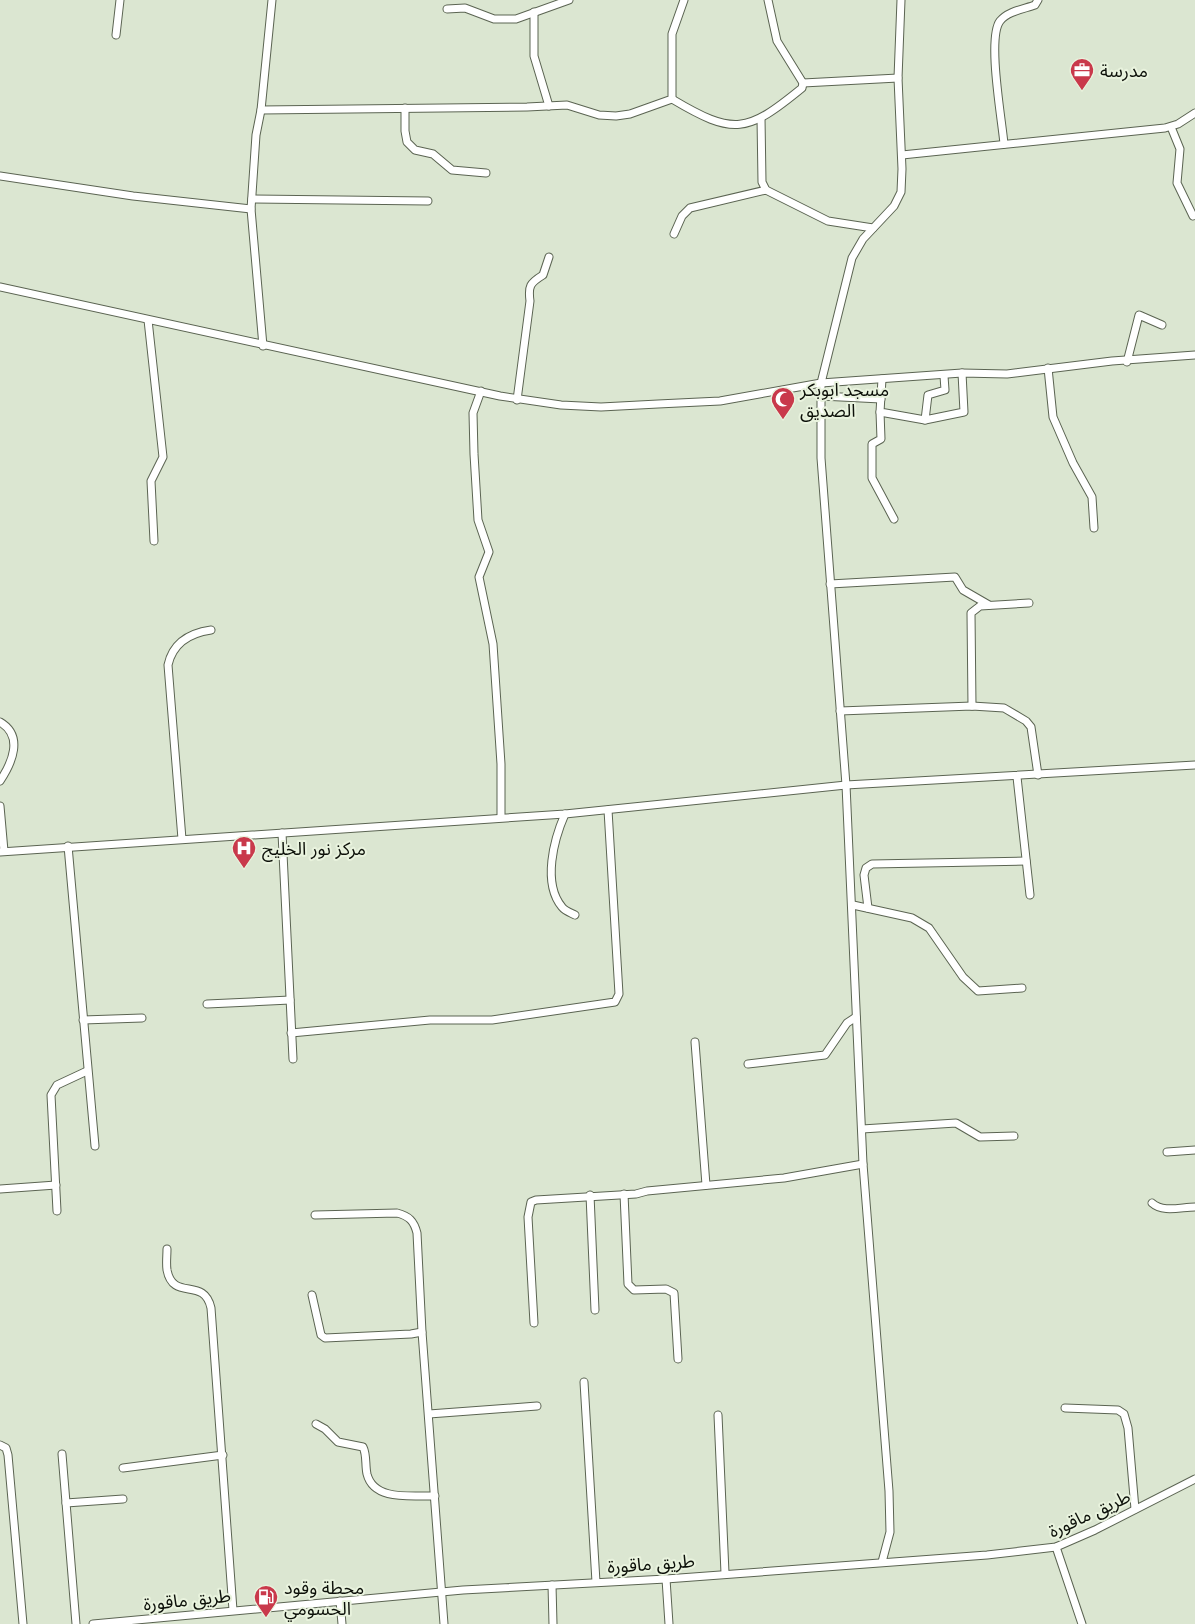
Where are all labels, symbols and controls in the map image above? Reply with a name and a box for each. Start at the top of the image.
office icon: مدرسة [1069,57,1095,91]
place label: مدرسة [1100,58,1148,82]
place label: مسجد ابوبكر الصديق [799,377,889,422]
mosque icon: مسجد ابوبكر الصديق [770,386,796,420]
hospital icon: مركز نور الخليج [231,835,257,869]
place label: مركز نور الخليج [262,836,366,862]
street label: طريق ماقورة [1044,1484,1134,1542]
street label: طريق ماقورة [606,1548,696,1578]
place label: محطة وقود الحسومي [284,1575,364,1622]
street label: طريق ماقورة [142,1582,232,1616]
fuel station icon: محطة وقود الحسومي [253,1584,279,1618]

